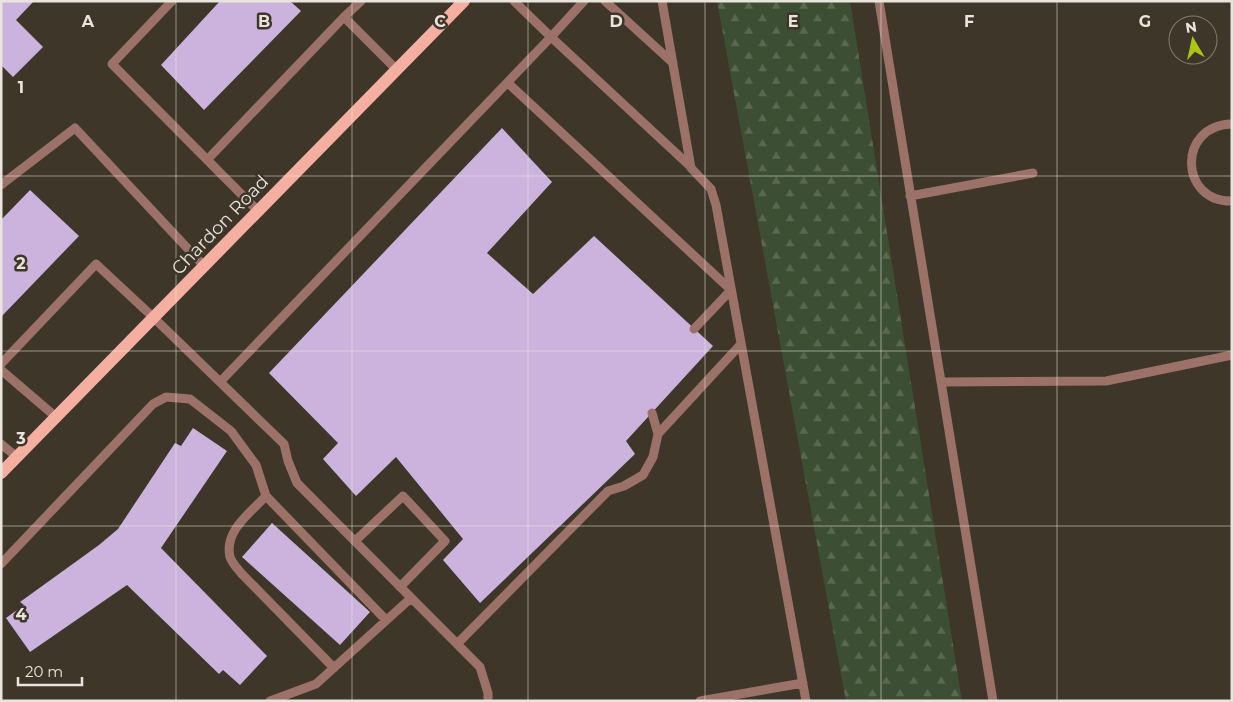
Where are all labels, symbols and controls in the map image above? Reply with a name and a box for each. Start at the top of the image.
text: A [81,12,95,31]
text: B [258,12,270,31]
text: C [434,12,446,31]
text: D [609,12,623,31]
text: E [788,12,798,31]
text: F [964,12,974,31]
text: G [1139,12,1151,31]
north arrow [1168,15,1218,65]
text: N [1184,17,1198,37]
text: 1 [18,78,24,97]
street label: Chardon Road [167,171,273,279]
text: 2 [16,254,26,273]
text: 3 [15,429,26,448]
text: 4 [15,605,27,624]
scale bar [18,654,81,686]
text: 20 m [25,662,63,681]

